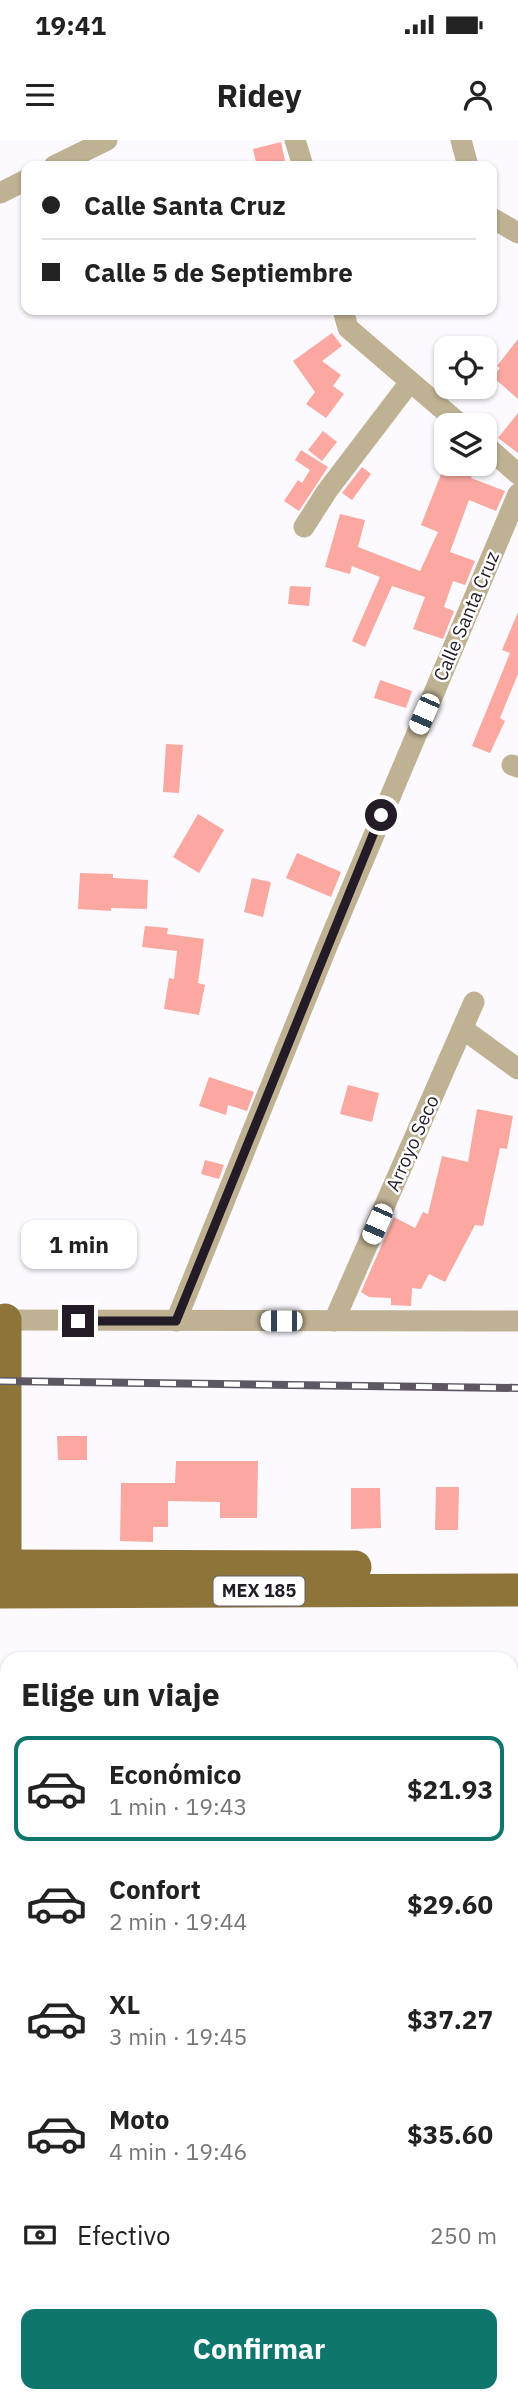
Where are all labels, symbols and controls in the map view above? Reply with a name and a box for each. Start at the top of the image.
text: 19:41 [35,8,106,42]
text: Ridey [216,74,302,116]
icon: menu [21,76,59,114]
icon: person [459,76,497,114]
text: Calle Santa Cruz [84,188,286,222]
text: Calle 5 de Septiembre [84,255,353,289]
map controls [434,336,497,476]
button: locate [434,336,497,399]
button: layers [434,413,497,476]
street label: Calle Santa Cruz [428,547,504,685]
car [406,691,443,737]
route start [365,799,397,831]
street label: Arroyo Seco [380,1091,444,1195]
car [359,1201,396,1247]
callout: 1 min [20,1220,136,1268]
text: 1 min [49,1229,109,1259]
route end [62,1305,94,1337]
car [261,1311,303,1332]
road number: MEX 185 [214,1576,304,1606]
text: Elige un viaje [21,1673,220,1715]
icon: car [25,1757,88,1820]
text: Económico [109,1757,241,1791]
text: $21.93 [407,1772,493,1806]
text: 1 min · 19:43 [109,1791,247,1821]
icon: car [25,1872,88,1935]
text: Confort [109,1872,201,1906]
text: $29.60 [407,1887,493,1921]
text: 2 min · 19:44 [109,1906,247,1936]
icon: car [25,1987,88,2050]
text: XL [109,1987,140,2021]
text: $37.27 [407,2002,493,2036]
text: 3 min · 19:45 [109,2021,247,2051]
icon: car [25,2102,88,2165]
text: Moto [109,2102,169,2136]
text: $35.60 [407,2117,493,2151]
text: 4 min · 19:46 [109,2136,247,2166]
icon: cash [21,2216,59,2254]
text: Efectivo [77,2218,171,2252]
text: 250 m [430,2220,497,2250]
button: Confirmar [21,2309,497,2389]

